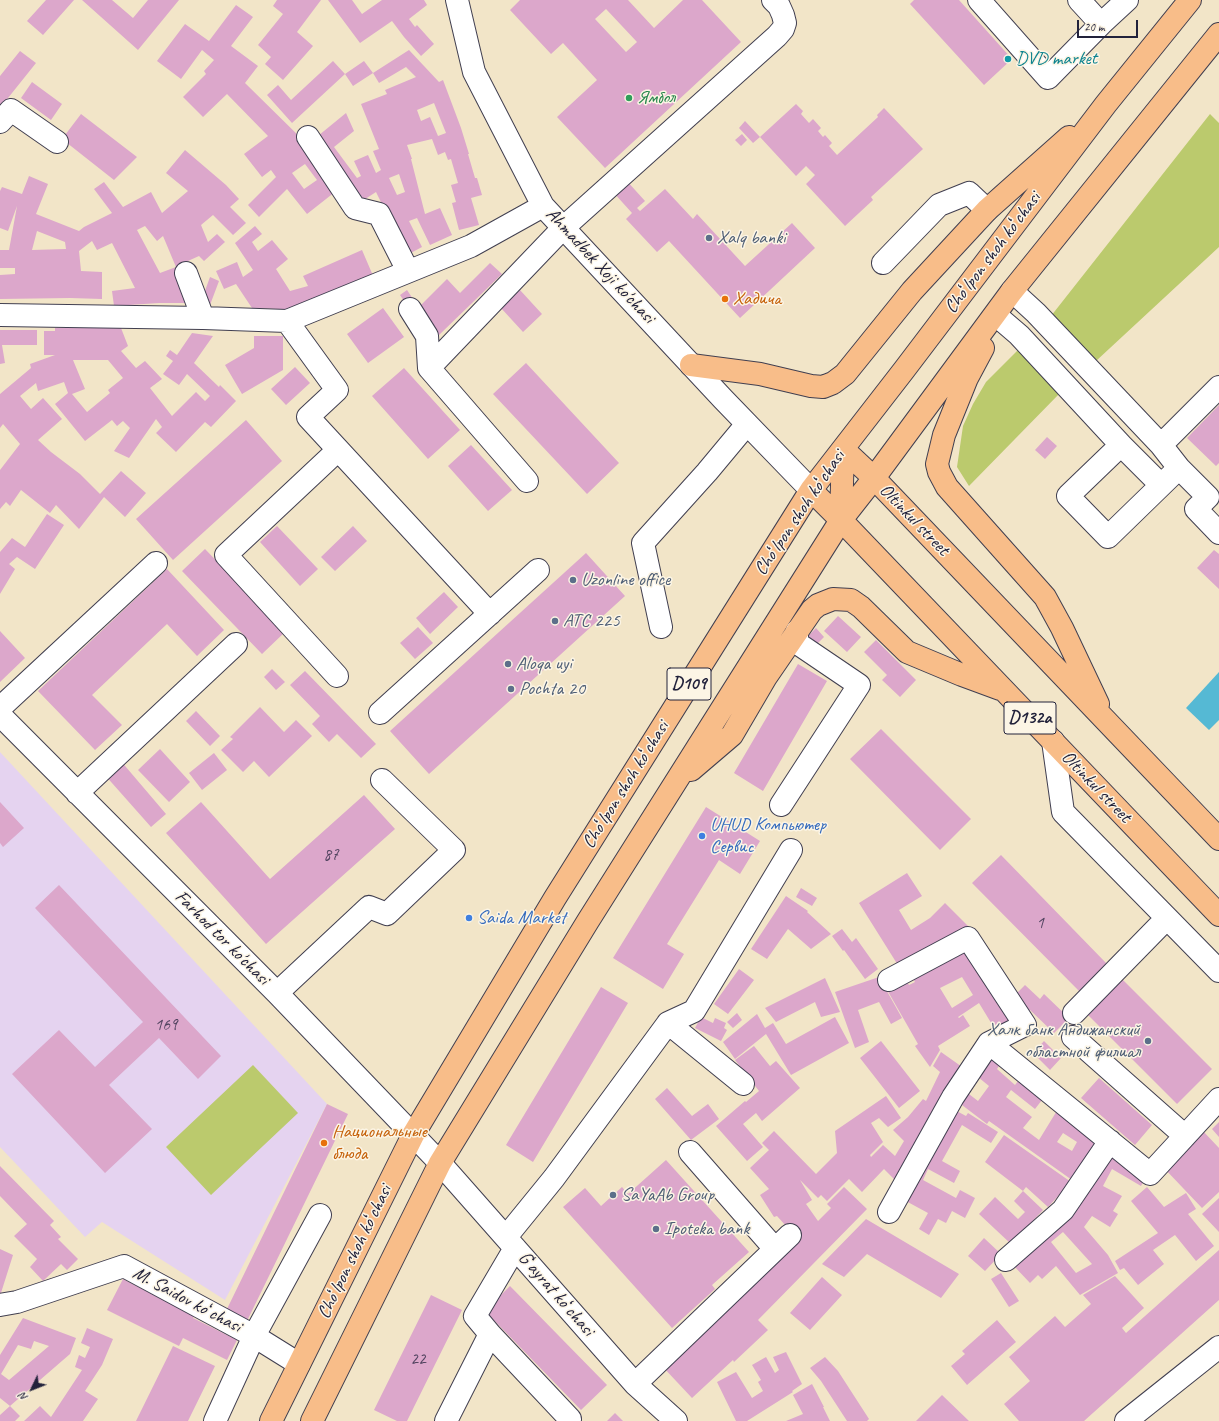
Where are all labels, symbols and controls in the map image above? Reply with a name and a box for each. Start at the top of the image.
scale bar [1079,12,1140,38]
text: 20 m [1084,19,1104,35]
place label: DVD market [1016,48,1097,70]
marker: DVD market [1003,54,1013,64]
place label: Ямбол [637,87,675,109]
marker: Ямбол [624,93,634,103]
street label: Choʻlpon shoh koʻchasi [940,188,1046,318]
street label: Ahmadbek Xoji ko'chasi [541,203,659,329]
place label: Xalq banki [717,227,786,249]
marker: Xalq banki [704,233,714,243]
place label: Хадича [733,288,781,310]
marker: Хадича [720,294,730,304]
street label: Choʻlpon shoh koʻchasi [750,446,850,580]
street label: Oltinkul street [874,479,954,561]
place label: Uzonline office [581,569,670,591]
marker: Uzonline office [568,575,578,585]
place label: АТС 225 [563,610,620,632]
marker: АТС 225 [550,616,560,626]
place label: Aloqa uyi [516,653,572,675]
marker: Aloqa uyi [503,659,513,669]
road number: D109 [667,668,711,700]
place label: Pochta 20 [519,678,585,700]
marker: Pochta 20 [506,684,516,694]
road number: D132a [1004,702,1056,734]
street label: Choʻlpon shoh koʻchasi [578,717,674,853]
street label: Oltinkul street [1056,746,1136,828]
place label: UHUD Компьютер Сервис [710,814,826,858]
marker: UHUD Компьютер Сервис [697,831,707,841]
house number: 87 [323,846,339,866]
street label: Farhod tor ko'chasi [170,886,274,990]
place label: Saida Market [477,907,566,929]
marker: Saida Market [464,913,474,923]
house number: 1 [1036,914,1044,934]
house number: 169 [155,1016,177,1036]
place label: Халк банк Андижанский областной филиал [987,1019,1140,1063]
marker: Халк банк Андижанский областной филиал [1143,1036,1153,1046]
place label: Национальные блюда [332,1121,427,1165]
marker: Национальные блюда [319,1138,329,1148]
street label: Choʻlpon shoh koʻchasi [313,1182,397,1322]
place label: SaYaAb Group [621,1184,714,1206]
marker: SaYaAb Group [608,1190,618,1200]
place label: Ipoteka bank [664,1218,749,1240]
marker: Ipoteka bank [651,1224,661,1234]
street label: Gʻayrat koʻchasi [513,1247,599,1341]
street label: M. Saidov koʻchasi [129,1262,245,1338]
house number: 22 [410,1350,426,1370]
north arrow [12,1369,52,1409]
text: N [16,1390,31,1404]

